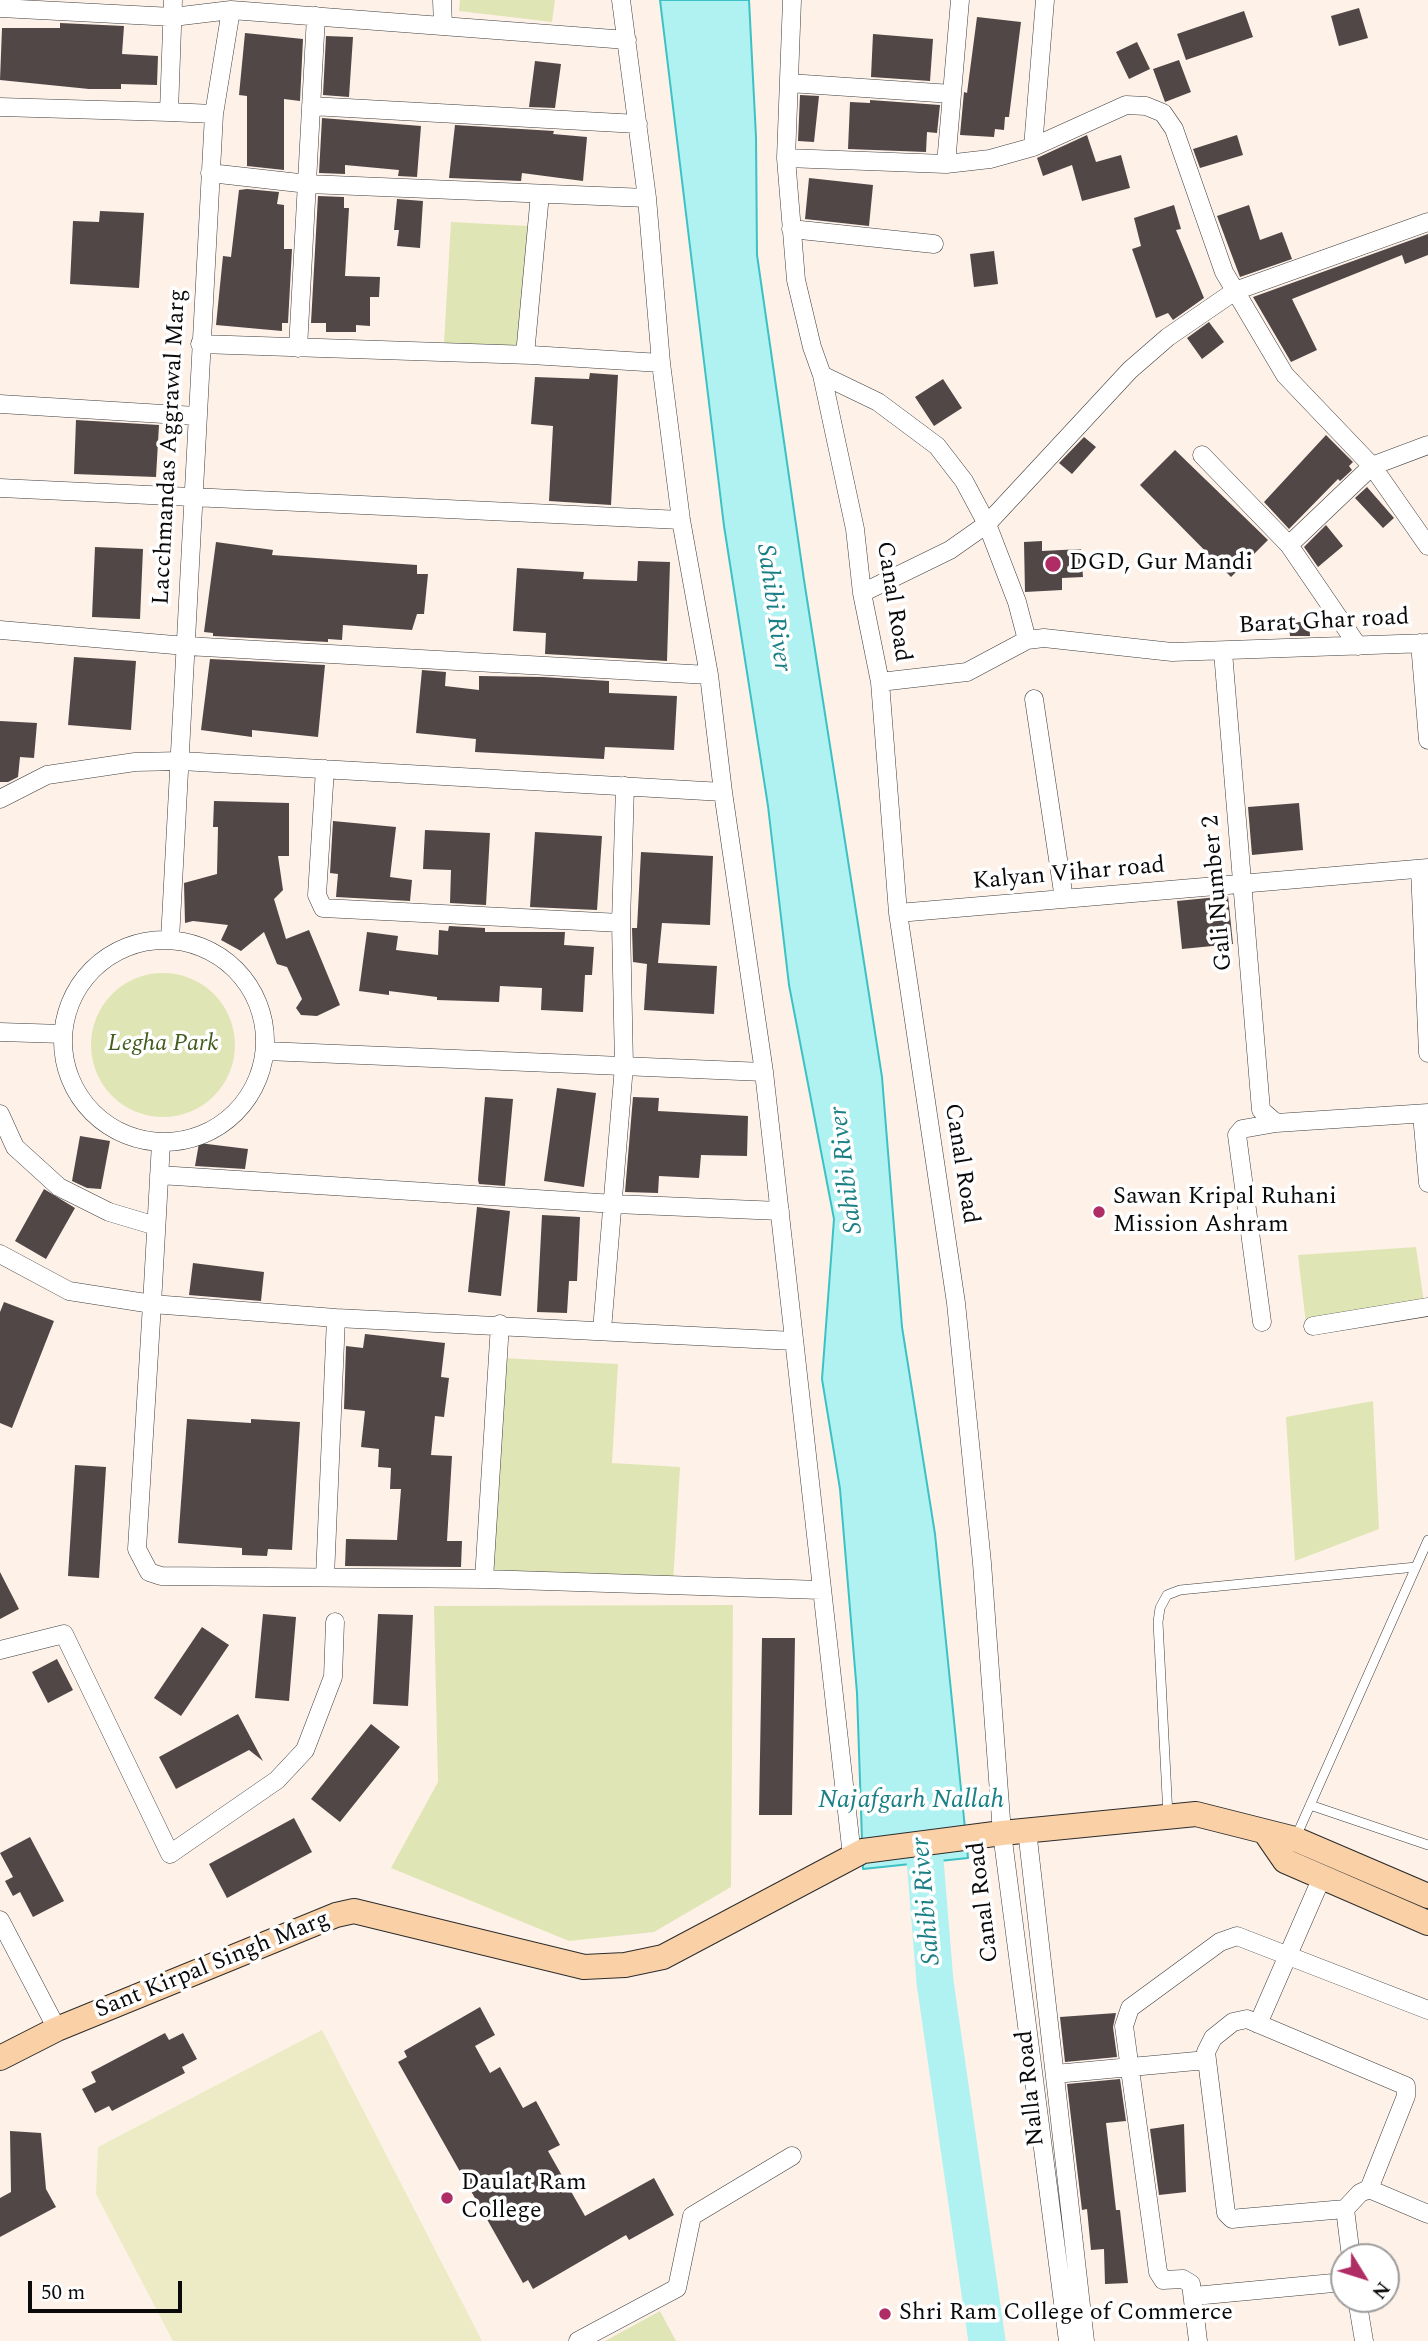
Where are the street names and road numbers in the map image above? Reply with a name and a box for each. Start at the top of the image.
street label: Lacchmandas Aggrawal Marg [148,288,194,606]
street label: Canal Road [868,540,916,664]
street label: Barat Ghar road [1238,604,1410,642]
street label: Gali Number 2 [1198,814,1240,972]
street label: Kalyan Vihar road [972,852,1166,898]
street label: Canal Road [936,1102,984,1226]
street label: Canal Road [963,1840,1007,1964]
street label: Sant Kirpal Singh Marg [92,1906,334,2026]
street label: Nalla Road [1012,2029,1052,2147]

